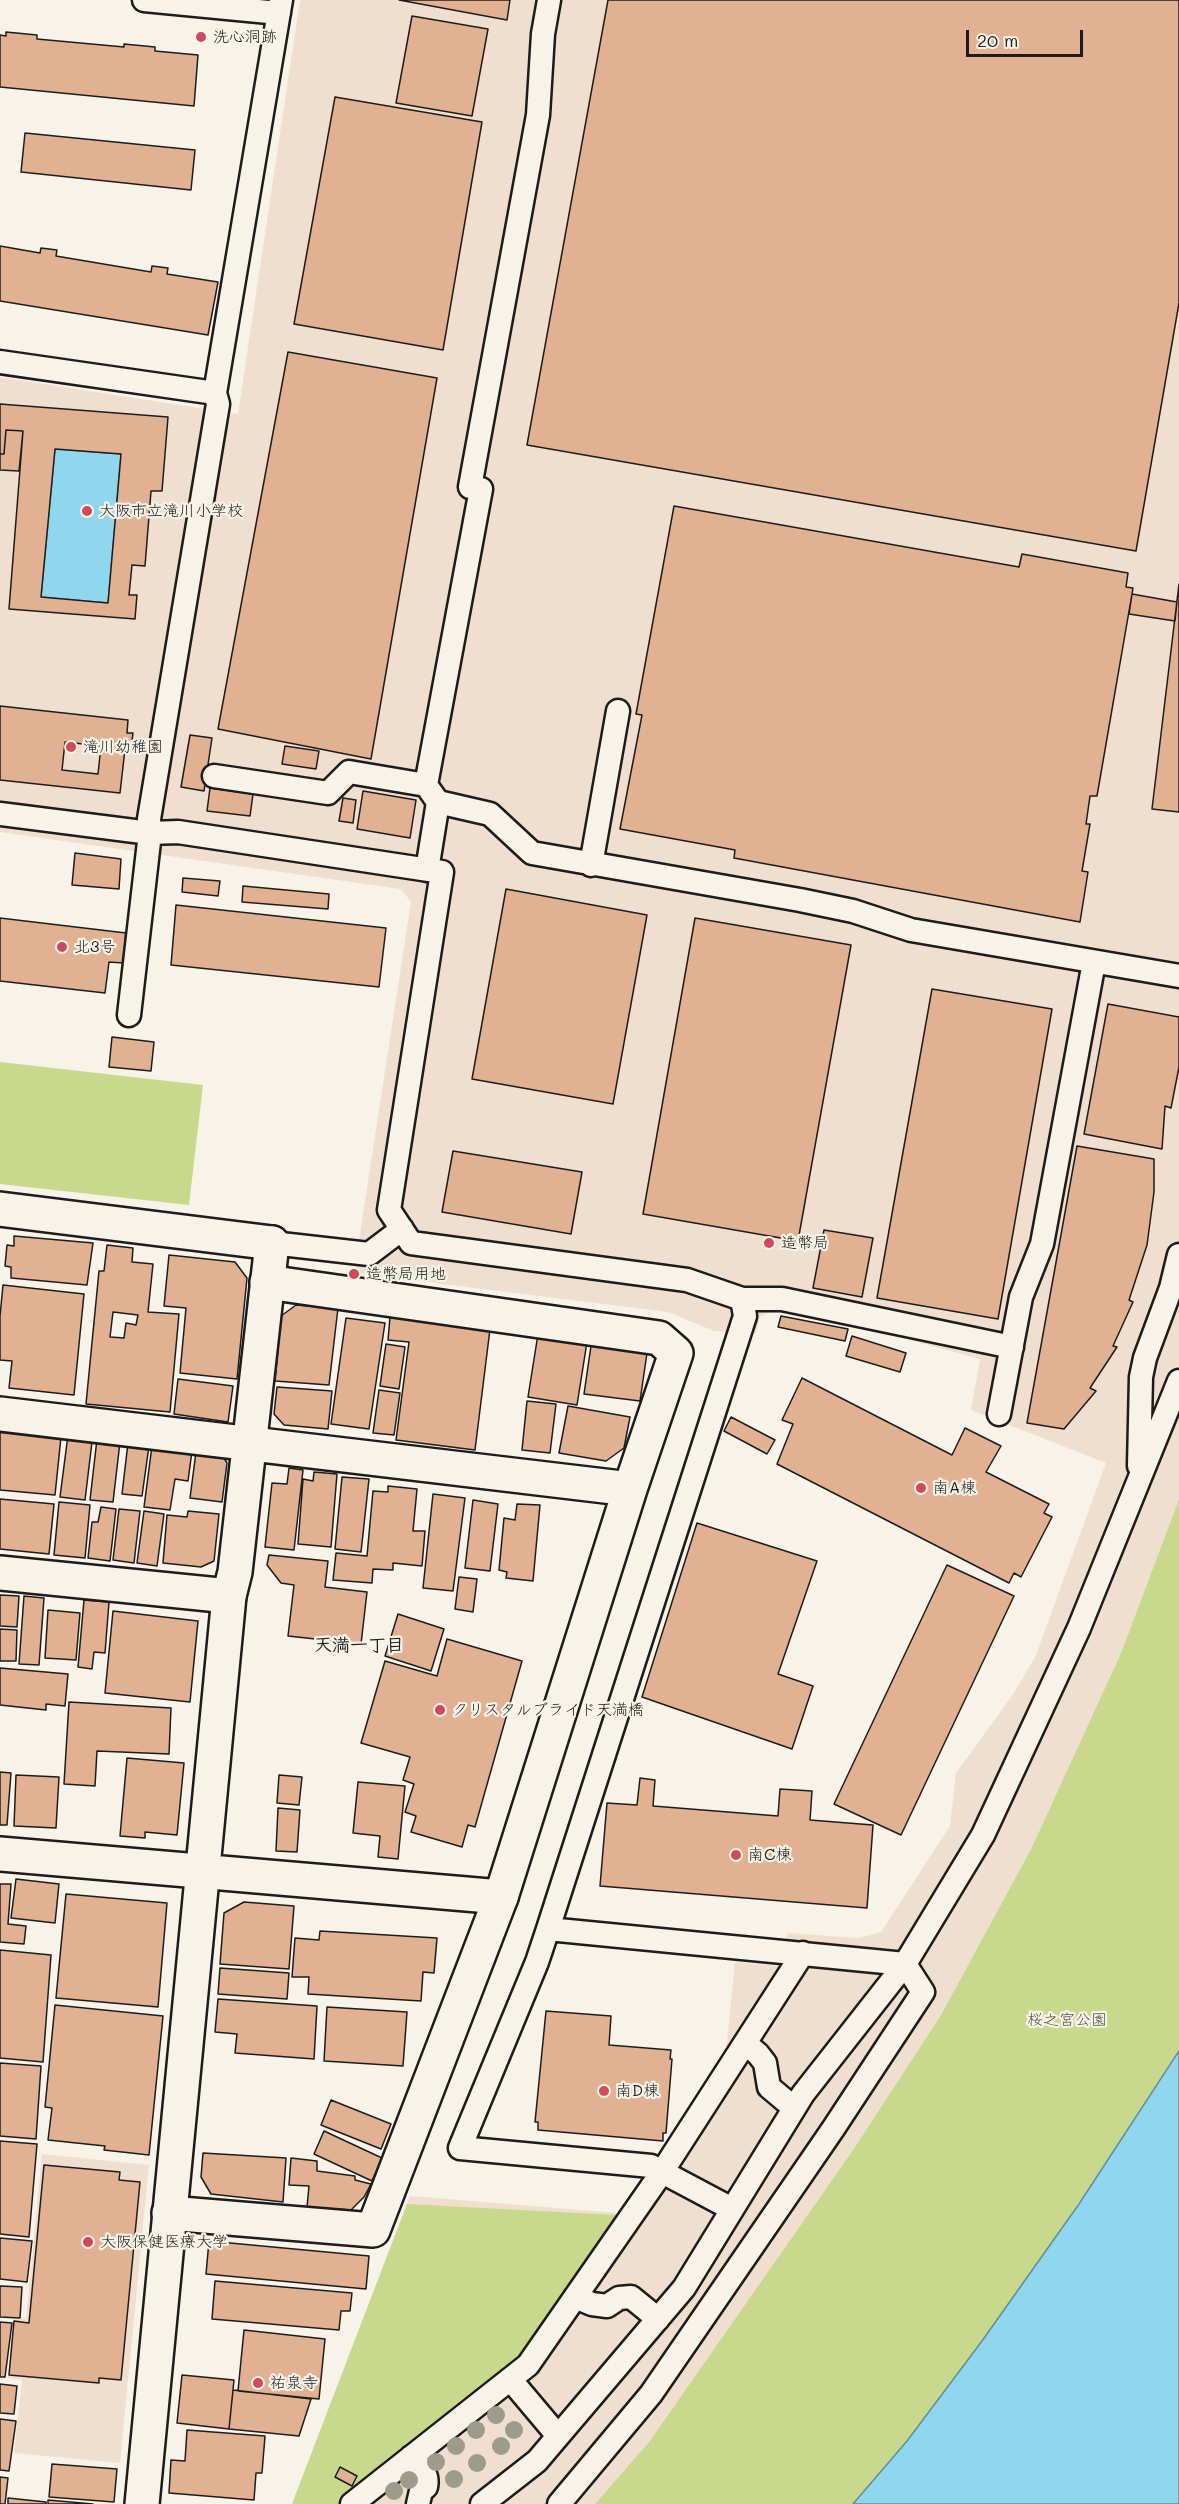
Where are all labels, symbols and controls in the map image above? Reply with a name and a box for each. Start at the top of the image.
scale bar [969,18,1086,56]
place label: 洗心洞跡 [213,27,277,47]
text: 20 m [977,28,1018,52]
marker: 洗心洞跡 [194,30,208,44]
place label: 大阪市立滝川小学校 [99,501,243,521]
marker: 大阪市立滝川小学校 [80,504,94,518]
place label: 滝川幼稚園 [83,737,163,757]
marker: 滝川幼稚園 [64,740,78,754]
place label: 北3号 [74,937,115,957]
marker: 北3号 [55,940,69,954]
place label: 造幣局 [781,1233,829,1253]
marker: 造幣局 [762,1236,776,1250]
place label: 造幣局用地 [366,1264,446,1284]
marker: 造幣局用地 [347,1267,361,1281]
place label: 南A棟 [933,1478,976,1498]
marker: 南A棟 [914,1481,928,1495]
district label: 天満一丁目 [314,1634,404,1656]
place label: クリスタルブライド天満橋 [452,1700,644,1720]
marker: クリスタルブライド天満橋 [433,1703,447,1717]
place label: 南C棟 [748,1845,791,1865]
marker: 南C棟 [729,1848,743,1862]
park label: 桜之宮公園 [1027,2010,1107,2030]
place label: 南D棟 [616,2081,659,2101]
marker: 南D棟 [597,2084,611,2098]
place label: 大阪保健医療大学 [100,2232,228,2252]
marker: 大阪保健医療大学 [81,2235,95,2249]
place label: 祐泉寺 [270,2373,318,2393]
marker: 祐泉寺 [251,2376,265,2390]

